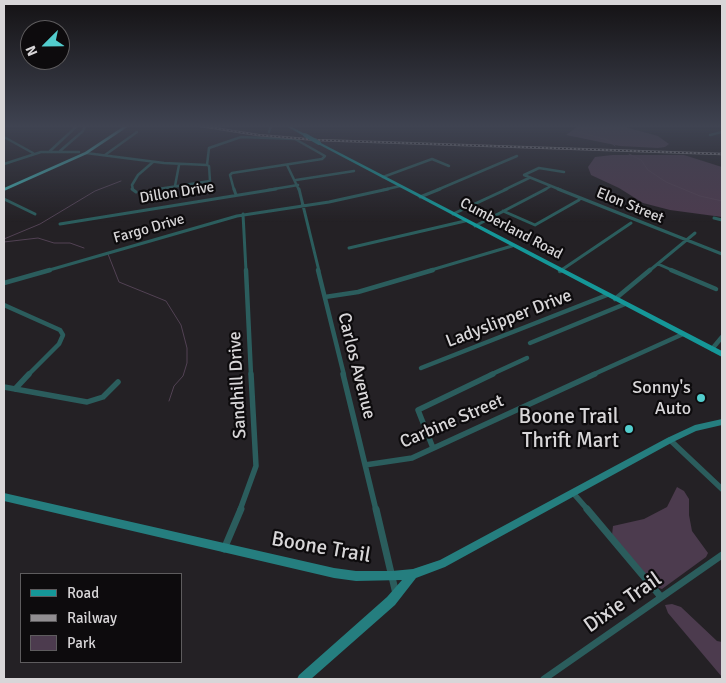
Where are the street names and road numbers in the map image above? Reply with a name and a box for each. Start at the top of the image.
street label: Dillon Drive [138,178,216,208]
street label: Elon Street [594,184,666,228]
street label: Cumberland Road [457,194,565,264]
street label: Fargo Drive [111,210,187,248]
street label: Ladyslipper Drive [443,285,575,353]
street label: Carlos Avenue [332,310,380,422]
street label: Sandhill Drive [224,331,252,439]
street label: Carbine Street [397,390,507,454]
street label: Boone Trail [269,527,373,569]
street label: Dixie Trail [579,567,667,639]

